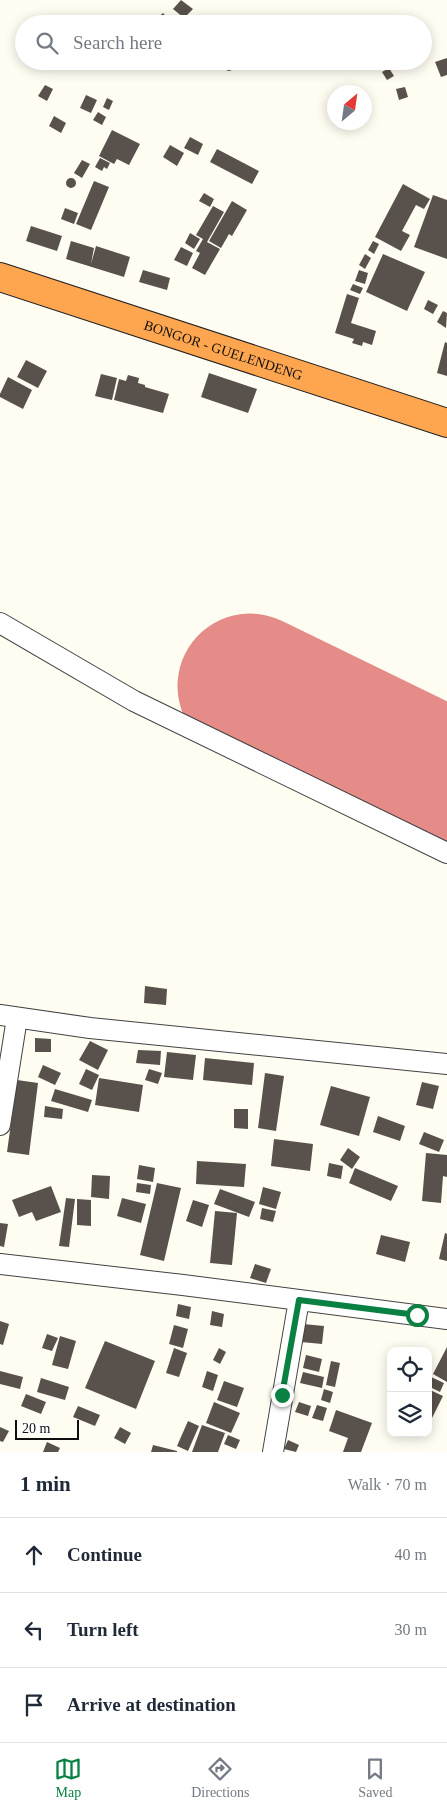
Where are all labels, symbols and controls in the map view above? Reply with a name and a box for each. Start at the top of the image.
search box [15,15,432,70]
icon: search [33,29,61,57]
text: Search here [73,32,162,53]
north arrow [327,85,372,130]
street label: BONGOR - GUELENDENG [142,317,305,383]
route start [406,1304,429,1327]
map controls [387,1347,432,1437]
button: locate [387,1347,432,1392]
route end [271,1384,294,1407]
button: layers [387,1392,432,1437]
scale bar [15,1417,79,1440]
text: 20 m [22,1421,50,1436]
text: 1 min [20,1472,71,1496]
text: Walk · 70 m [348,1476,427,1493]
icon: ahead [20,1541,48,1569]
text: Continue [67,1544,142,1565]
text: 40 m [395,1546,427,1563]
icon: left [20,1616,48,1644]
text: Turn left [67,1619,139,1640]
text: 30 m [395,1621,427,1638]
icon: arrive [20,1691,48,1719]
text: Arrive at destination [67,1694,236,1715]
tab: Map [54,1755,82,1801]
tab: Directions [191,1755,250,1801]
tab: Saved [358,1755,393,1801]

